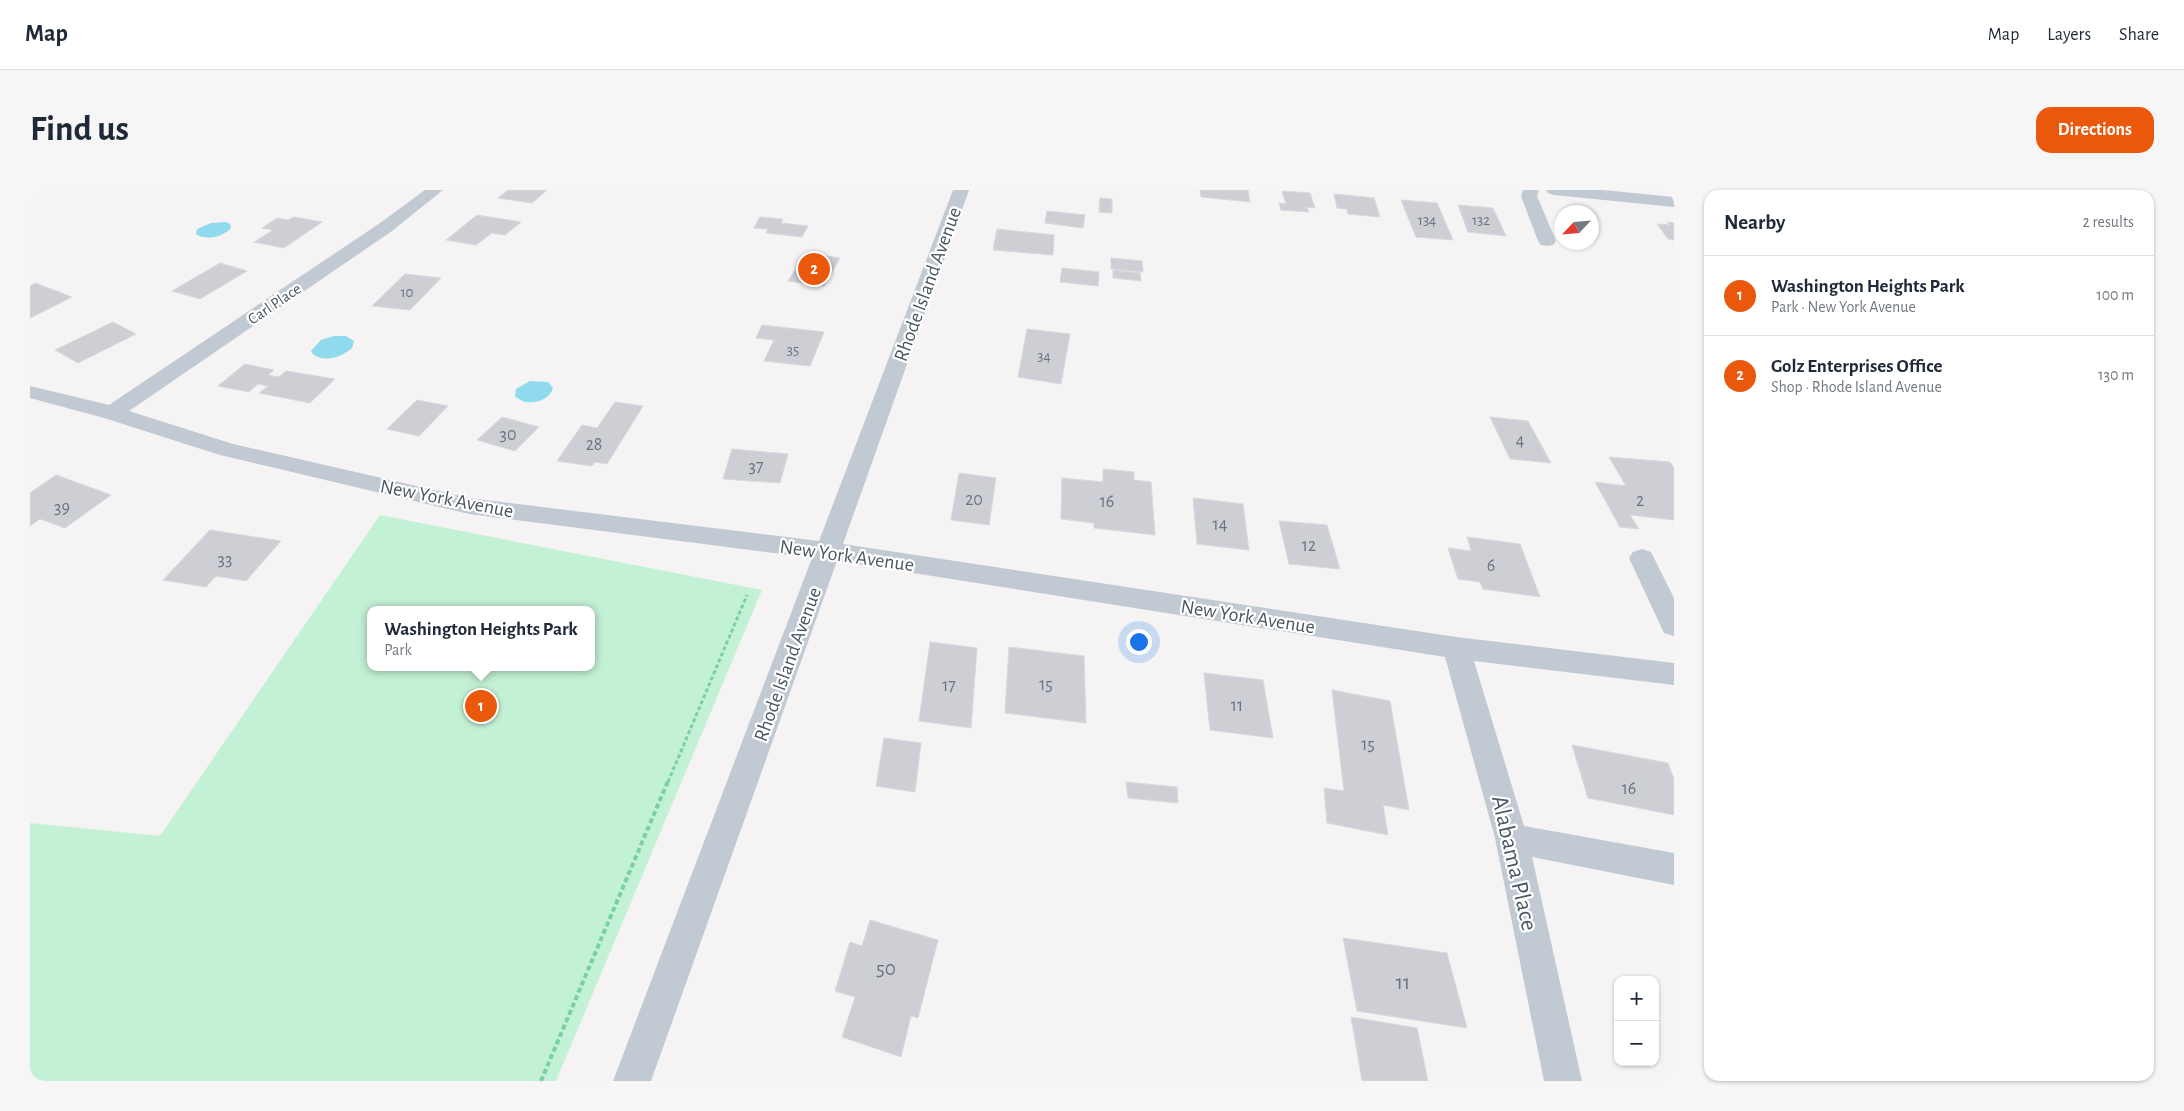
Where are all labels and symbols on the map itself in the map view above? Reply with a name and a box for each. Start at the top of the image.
street label: Rhode Island Avenue [891,205,965,364]
north arrow [1554,205,1599,250]
house number: 134 [1418,213,1436,228]
house number: 132 [1472,213,1490,228]
pin: 2 [798,250,830,288]
street label: Carl Place [245,280,304,327]
house number: 10 [400,285,414,300]
house number: 35 [787,343,799,358]
house number: 34 [1037,349,1051,364]
house number: 30 [500,426,516,444]
house number: 4 [1516,432,1525,450]
house number: 28 [586,436,602,454]
house number: 37 [749,458,763,476]
street label: New York Avenue [378,476,515,522]
house number: 20 [965,491,983,509]
house number: 2 [1636,492,1644,510]
house number: 16 [1100,493,1114,511]
house number: 39 [54,499,70,517]
house number: 14 [1213,516,1228,534]
street label: New York Avenue [778,537,915,575]
house number: 12 [1302,537,1316,555]
house number: 33 [218,551,232,569]
house number: 6 [1487,557,1495,575]
street label: Rhode Island Avenue [751,585,825,744]
street label: New York Avenue [1179,597,1316,637]
your location [1126,629,1152,655]
house number: 15 [1039,676,1053,694]
house number: 17 [942,677,956,695]
pin: 1 [465,687,497,725]
house number: 11 [1231,697,1243,715]
house number: 15 [1361,736,1375,754]
house number: 16 [1622,780,1636,798]
street label: Alabama Place [1487,793,1541,933]
house number: 50 [876,958,896,979]
house number: 11 [1396,972,1410,993]

